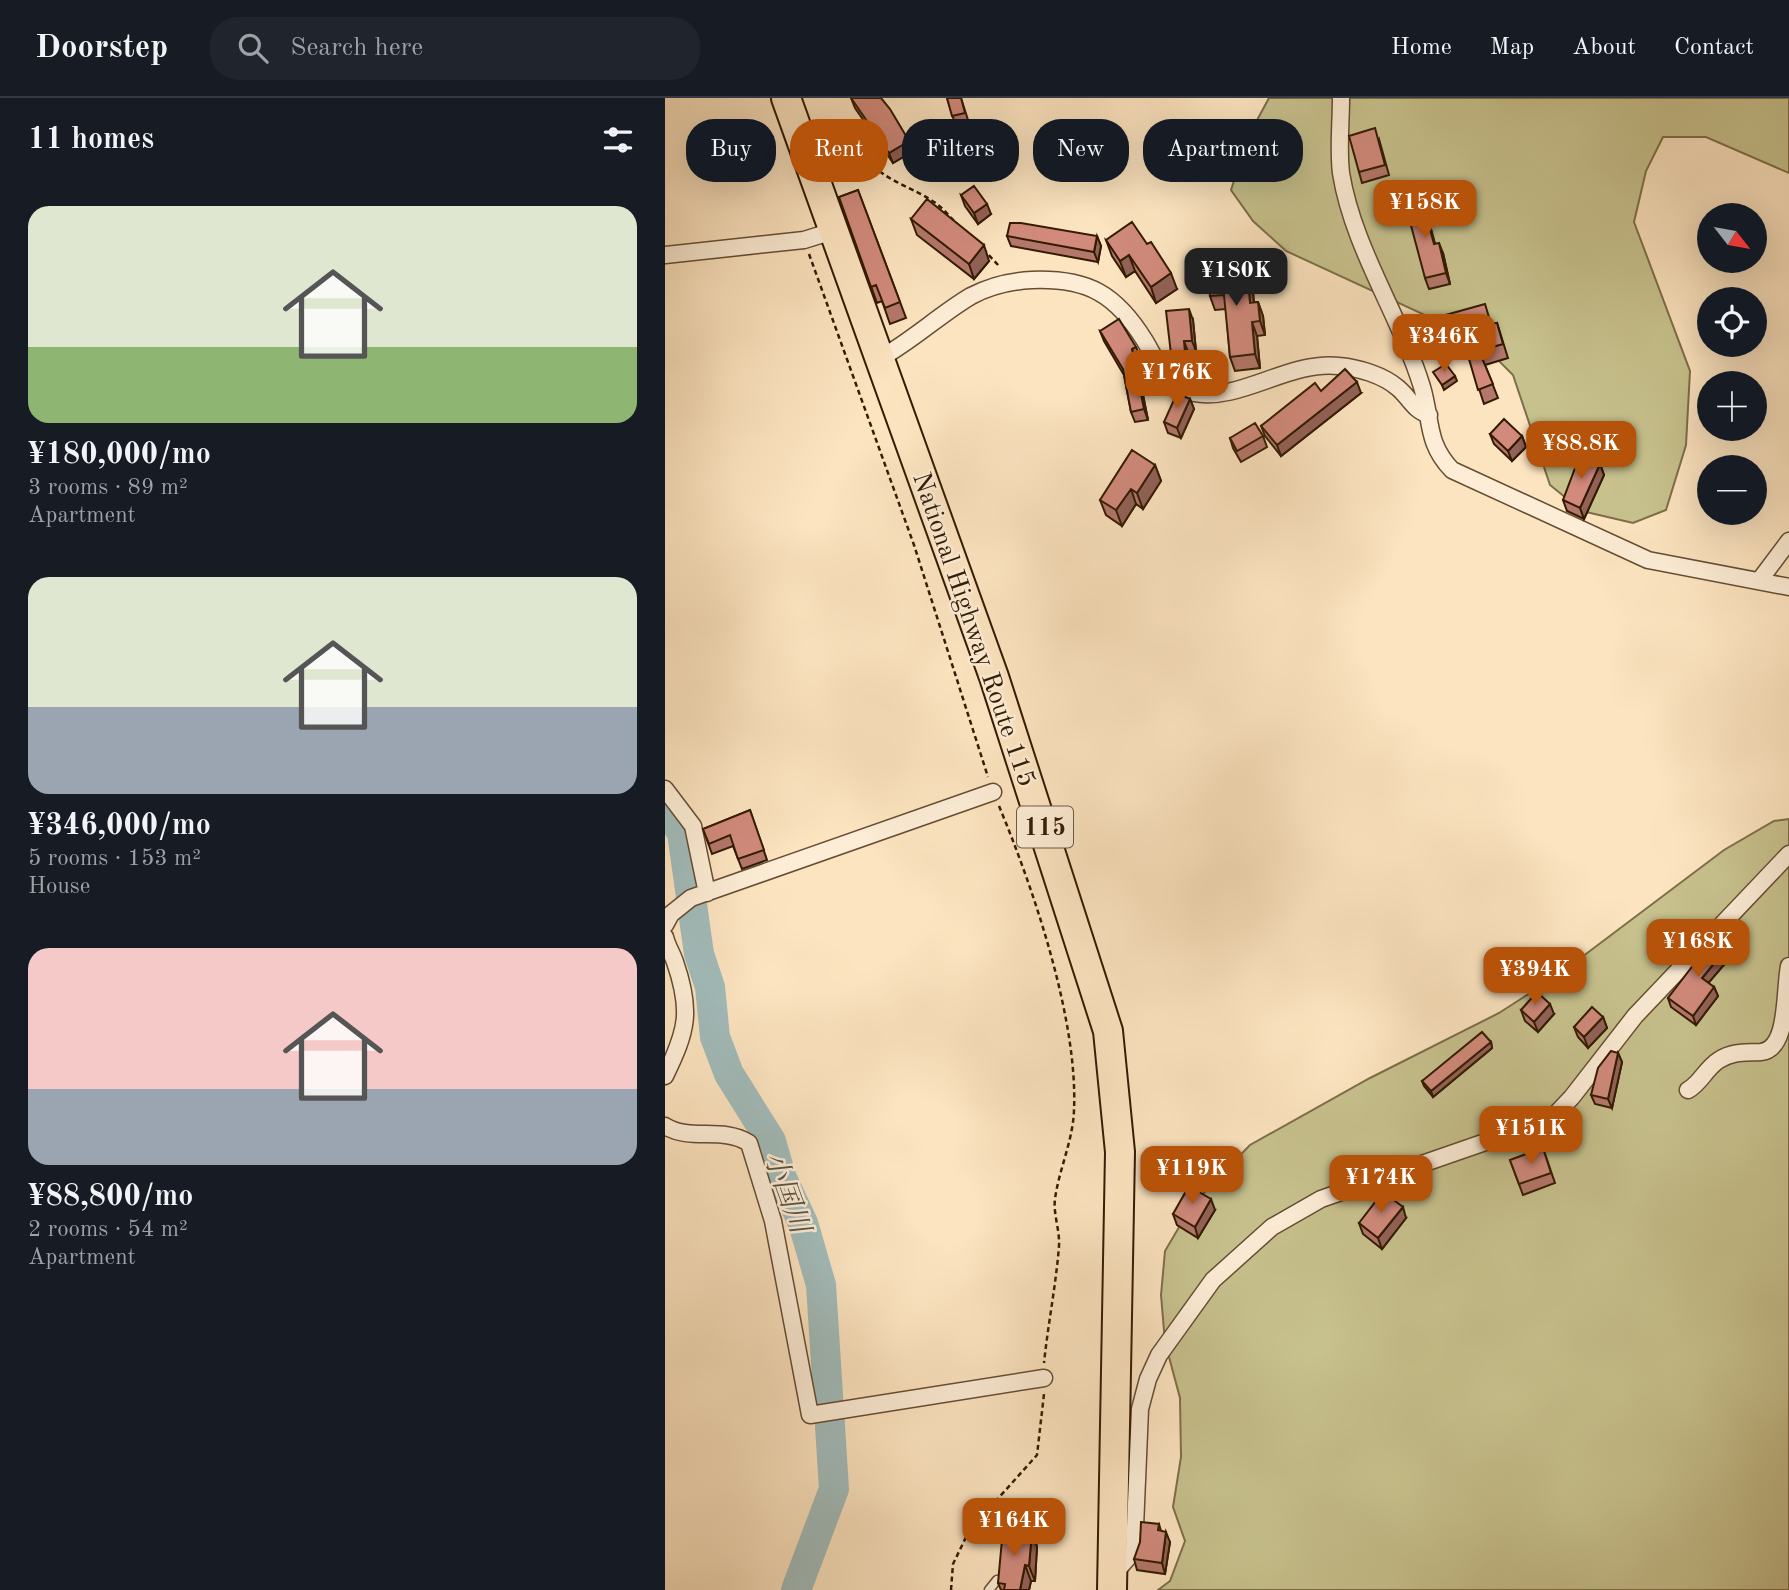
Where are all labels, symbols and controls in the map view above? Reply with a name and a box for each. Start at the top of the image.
search box [210,17,700,80]
icon: search [234,29,272,67]
text: Doorstep [35,32,168,65]
text: Search here [290,35,423,61]
text: Home [1391,36,1452,60]
text: Map [1490,36,1534,60]
text: About [1572,36,1636,60]
text: Contact [1674,36,1754,60]
chip: Buy [686,119,776,182]
chip: Rent [790,119,888,182]
chip: Filters [902,119,1019,182]
chip: New [1033,119,1129,182]
chip: Apartment [1143,119,1303,182]
icon: filters [599,121,637,159]
text: 11 homes [28,125,154,155]
pin: ¥158K [1376,180,1474,240]
text: ¥158K [1389,191,1461,214]
north arrow [1697,203,1767,273]
map controls [1697,203,1767,525]
pin: ¥180K [1187,248,1285,308]
icon: home [270,251,396,377]
text: ¥180K [1200,259,1272,282]
button: locate [1697,287,1767,357]
pin: ¥346K [1395,314,1493,374]
text: ¥346K [1408,325,1480,348]
pin: ¥176K [1128,350,1226,410]
text: ¥176K [1141,361,1213,384]
button: + [1697,371,1767,441]
pin: ¥88.8K [1524,422,1638,481]
text: ¥88.8K [1542,432,1620,455]
text: ¥180,000/mo [28,440,211,470]
button: − [1697,455,1767,525]
street label: National Highway Route 115 [907,469,1039,790]
text: 3 rooms · 89 m² [28,476,188,499]
text: Apartment [28,504,136,527]
icon: home [270,622,396,748]
road number: 115 [1017,806,1073,848]
text: ¥346,000/mo [28,811,211,841]
text: 5 rooms · 153 m² [28,847,201,870]
text: House [28,875,90,898]
pin: ¥168K [1649,920,1747,979]
text: ¥168K [1662,930,1734,953]
pin: ¥394K [1486,948,1584,1007]
text: ¥394K [1499,958,1571,981]
icon: home [270,993,396,1119]
pin: ¥151K [1482,1107,1580,1166]
text: ¥151K [1495,1117,1567,1140]
pin: ¥119K [1143,1146,1241,1206]
water label: 小国川 [758,1148,817,1240]
pin: ¥174K [1332,1156,1430,1215]
text: ¥119K [1156,1157,1228,1180]
text: ¥174K [1345,1166,1417,1189]
text: ¥88,800/mo [28,1182,193,1212]
text: 2 rooms · 54 m² [28,1218,188,1241]
text: Apartment [28,1246,136,1269]
pin: ¥164K [965,1498,1063,1558]
text: ¥164K [978,1509,1050,1532]

